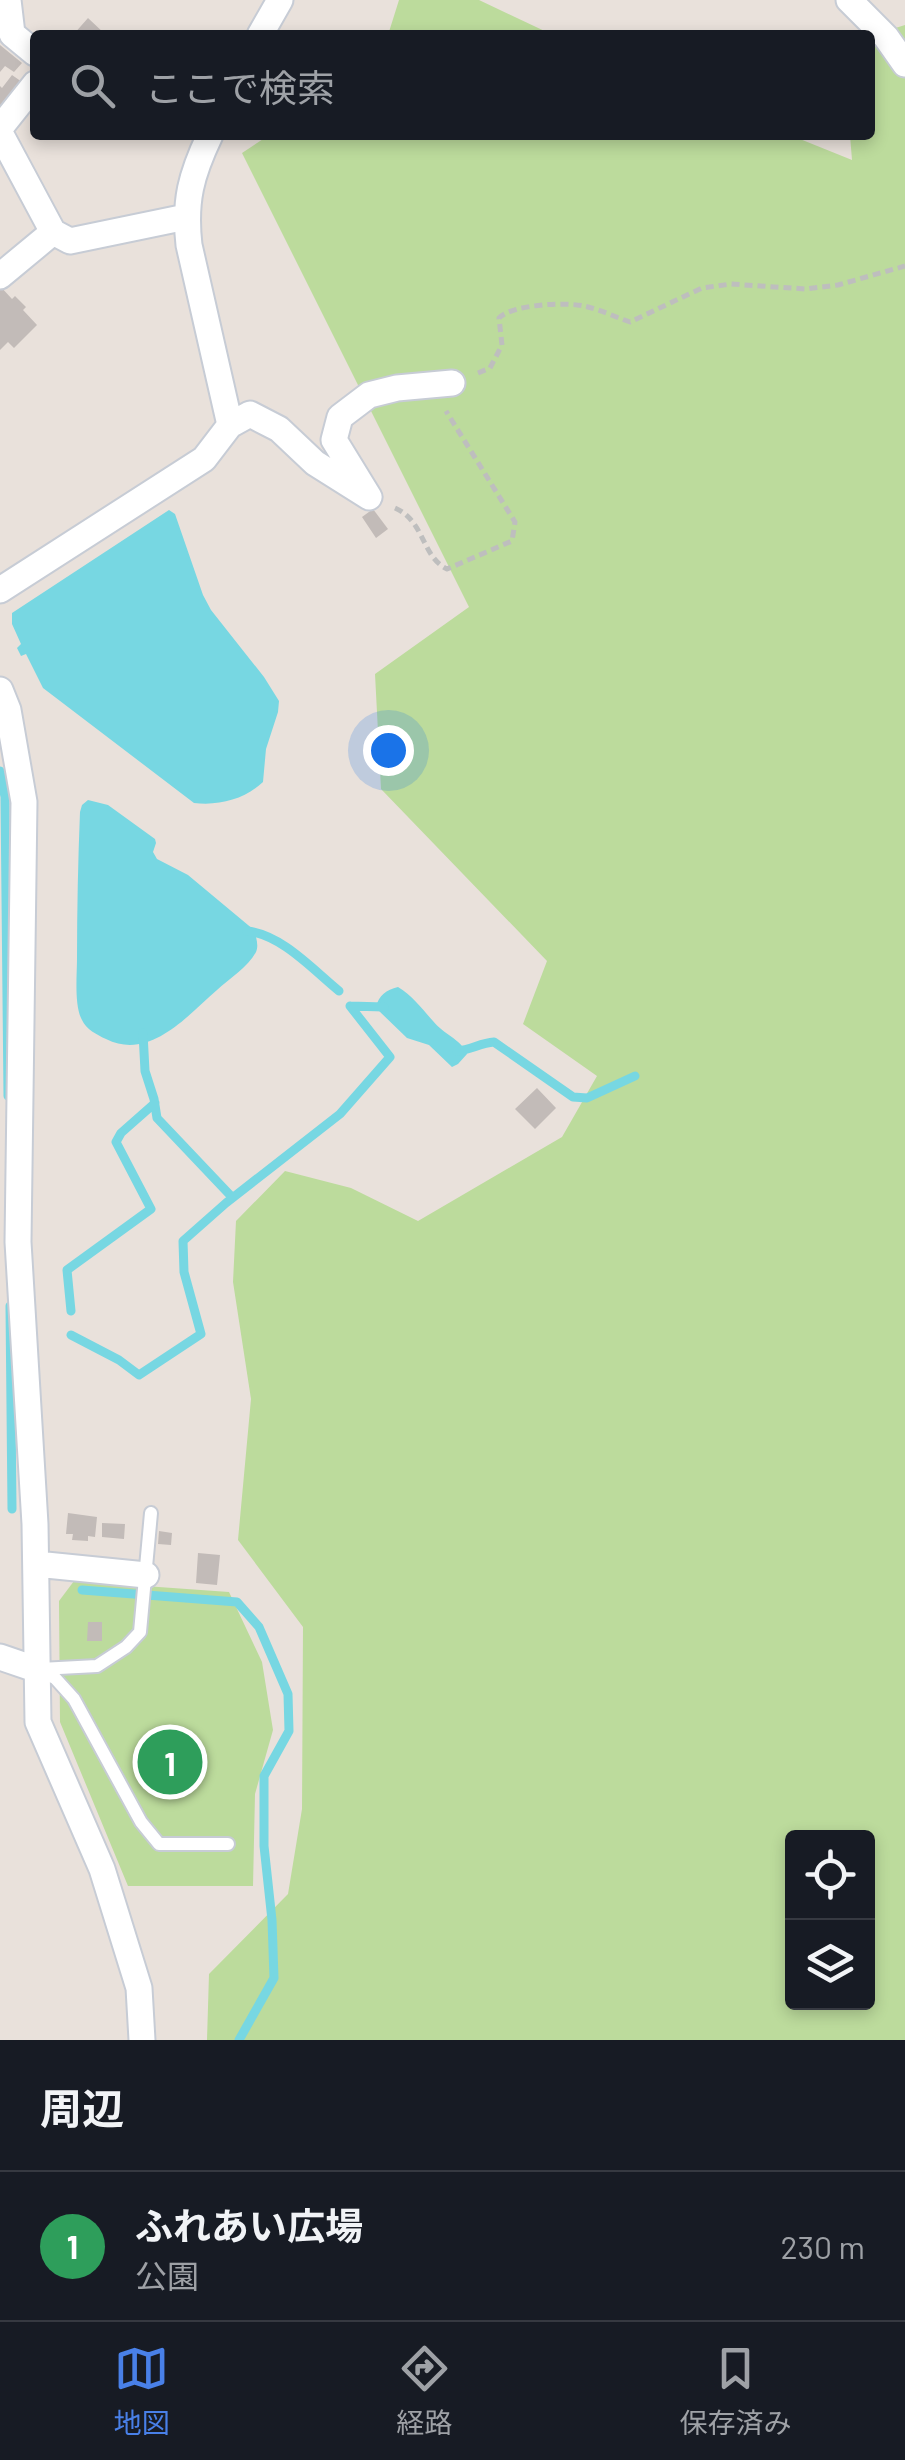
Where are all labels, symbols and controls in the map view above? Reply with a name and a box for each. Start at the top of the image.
search box [30,30,875,140]
icon: search [65,58,120,113]
text: ここで検索 [145,64,335,110]
your location [363,725,414,776]
pin: 1 [138,1724,202,1800]
map controls [785,1830,875,2010]
button: locate [785,1830,875,1920]
button: layers [785,1920,875,2010]
text: 周辺 [40,2082,124,2132]
text: ふれあい広場 [135,2202,363,2248]
text: 1 [67,2227,78,2265]
text: 230 m [781,2227,865,2265]
text: 公園 [135,2256,199,2294]
tab: 地図 [113,2341,170,2441]
tab: 経路 [396,2341,453,2441]
tab: 保存済み [679,2341,792,2441]

